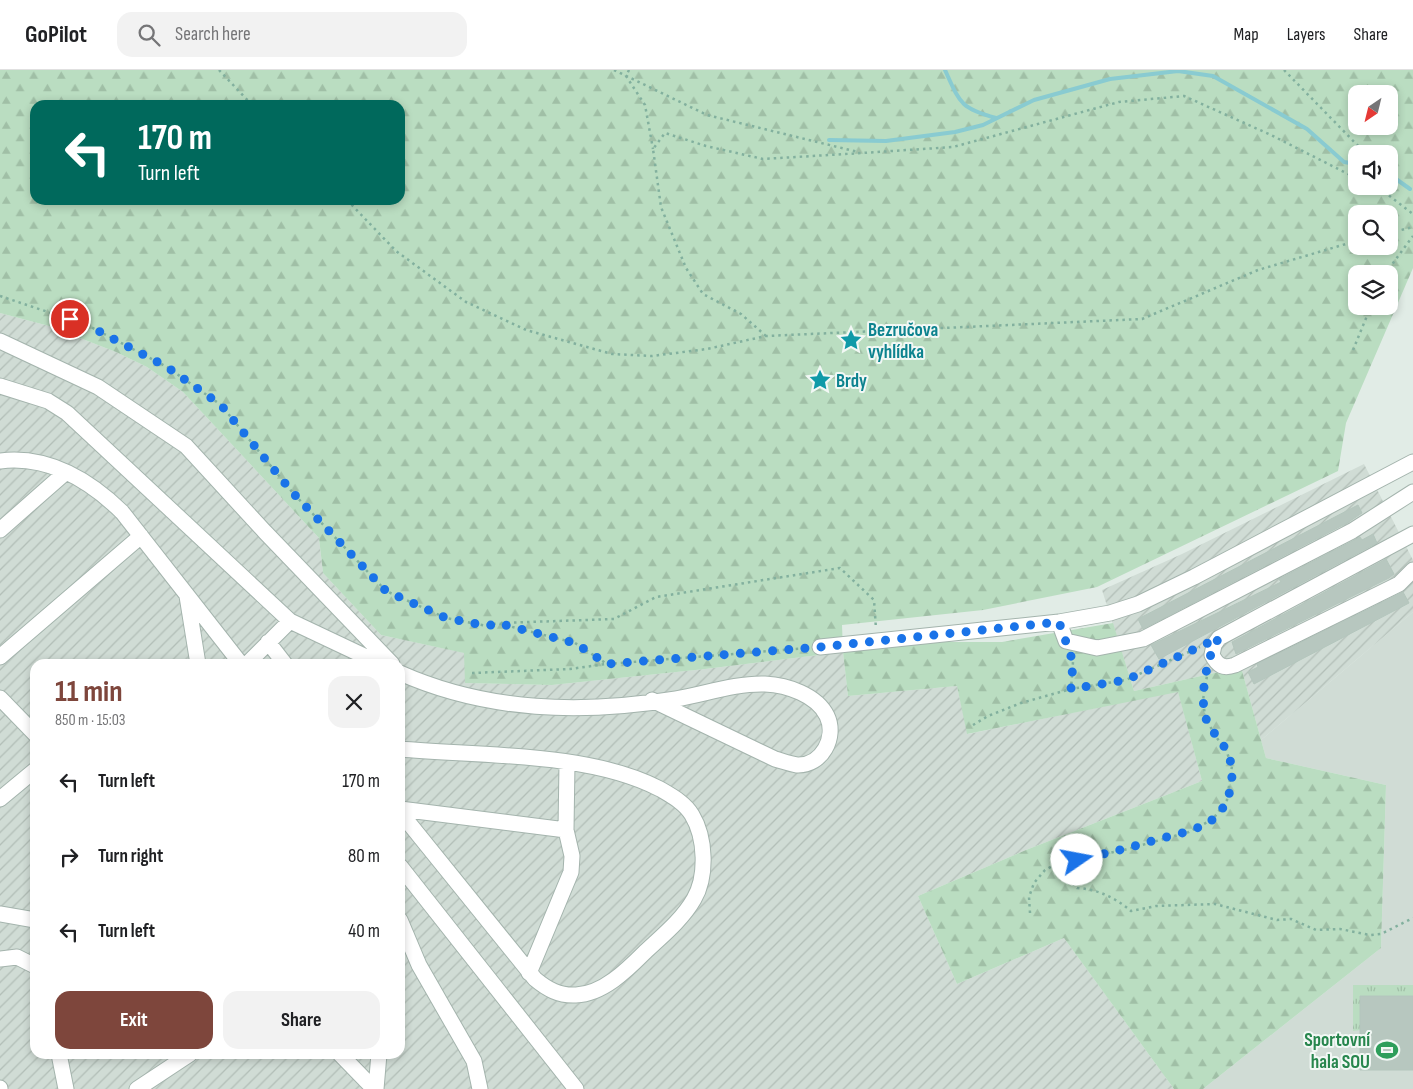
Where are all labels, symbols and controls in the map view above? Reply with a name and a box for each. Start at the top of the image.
search box [117,12,467,57]
text: GoPilot [25,20,87,49]
icon: search [135,21,163,49]
text: Search here [175,23,251,46]
text: Map [1234,24,1259,45]
text: Layers [1287,24,1326,45]
text: Share [1354,24,1388,45]
north arrow [1348,85,1398,135]
map controls [1348,85,1398,315]
text: 170 m [138,117,212,160]
icon: left [55,120,120,185]
button: sound [1348,145,1398,195]
text: Turn left [138,160,200,187]
button: search [1348,205,1398,255]
button: layers [1348,265,1398,315]
pin [49,298,91,340]
icon: arrive [56,305,84,333]
place label: Bezručova vyhlídka [868,319,938,364]
place icon: Bezručova vyhlídka [838,327,864,353]
place icon: Brdy [807,367,833,393]
place label: Brdy [836,370,867,393]
text: 11 min [55,674,123,710]
button: close [328,676,380,728]
text: 850 m · 15:03 [55,711,126,730]
icon: left [55,768,83,796]
text: Turn left [98,770,155,793]
text: 170 m [342,770,380,793]
position arrow [1050,833,1102,885]
icon: right [55,843,83,871]
text: Turn right [98,845,163,868]
text: 80 m [348,845,380,868]
icon: left [55,918,83,946]
text: Turn left [98,920,155,943]
text: 40 m [348,920,380,943]
button: Exit [55,991,213,1049]
button: Share [223,991,380,1049]
place label: Sportovní hala SOU [1304,1029,1370,1074]
sports icon: Sportovní hala SOU [1374,1037,1400,1063]

